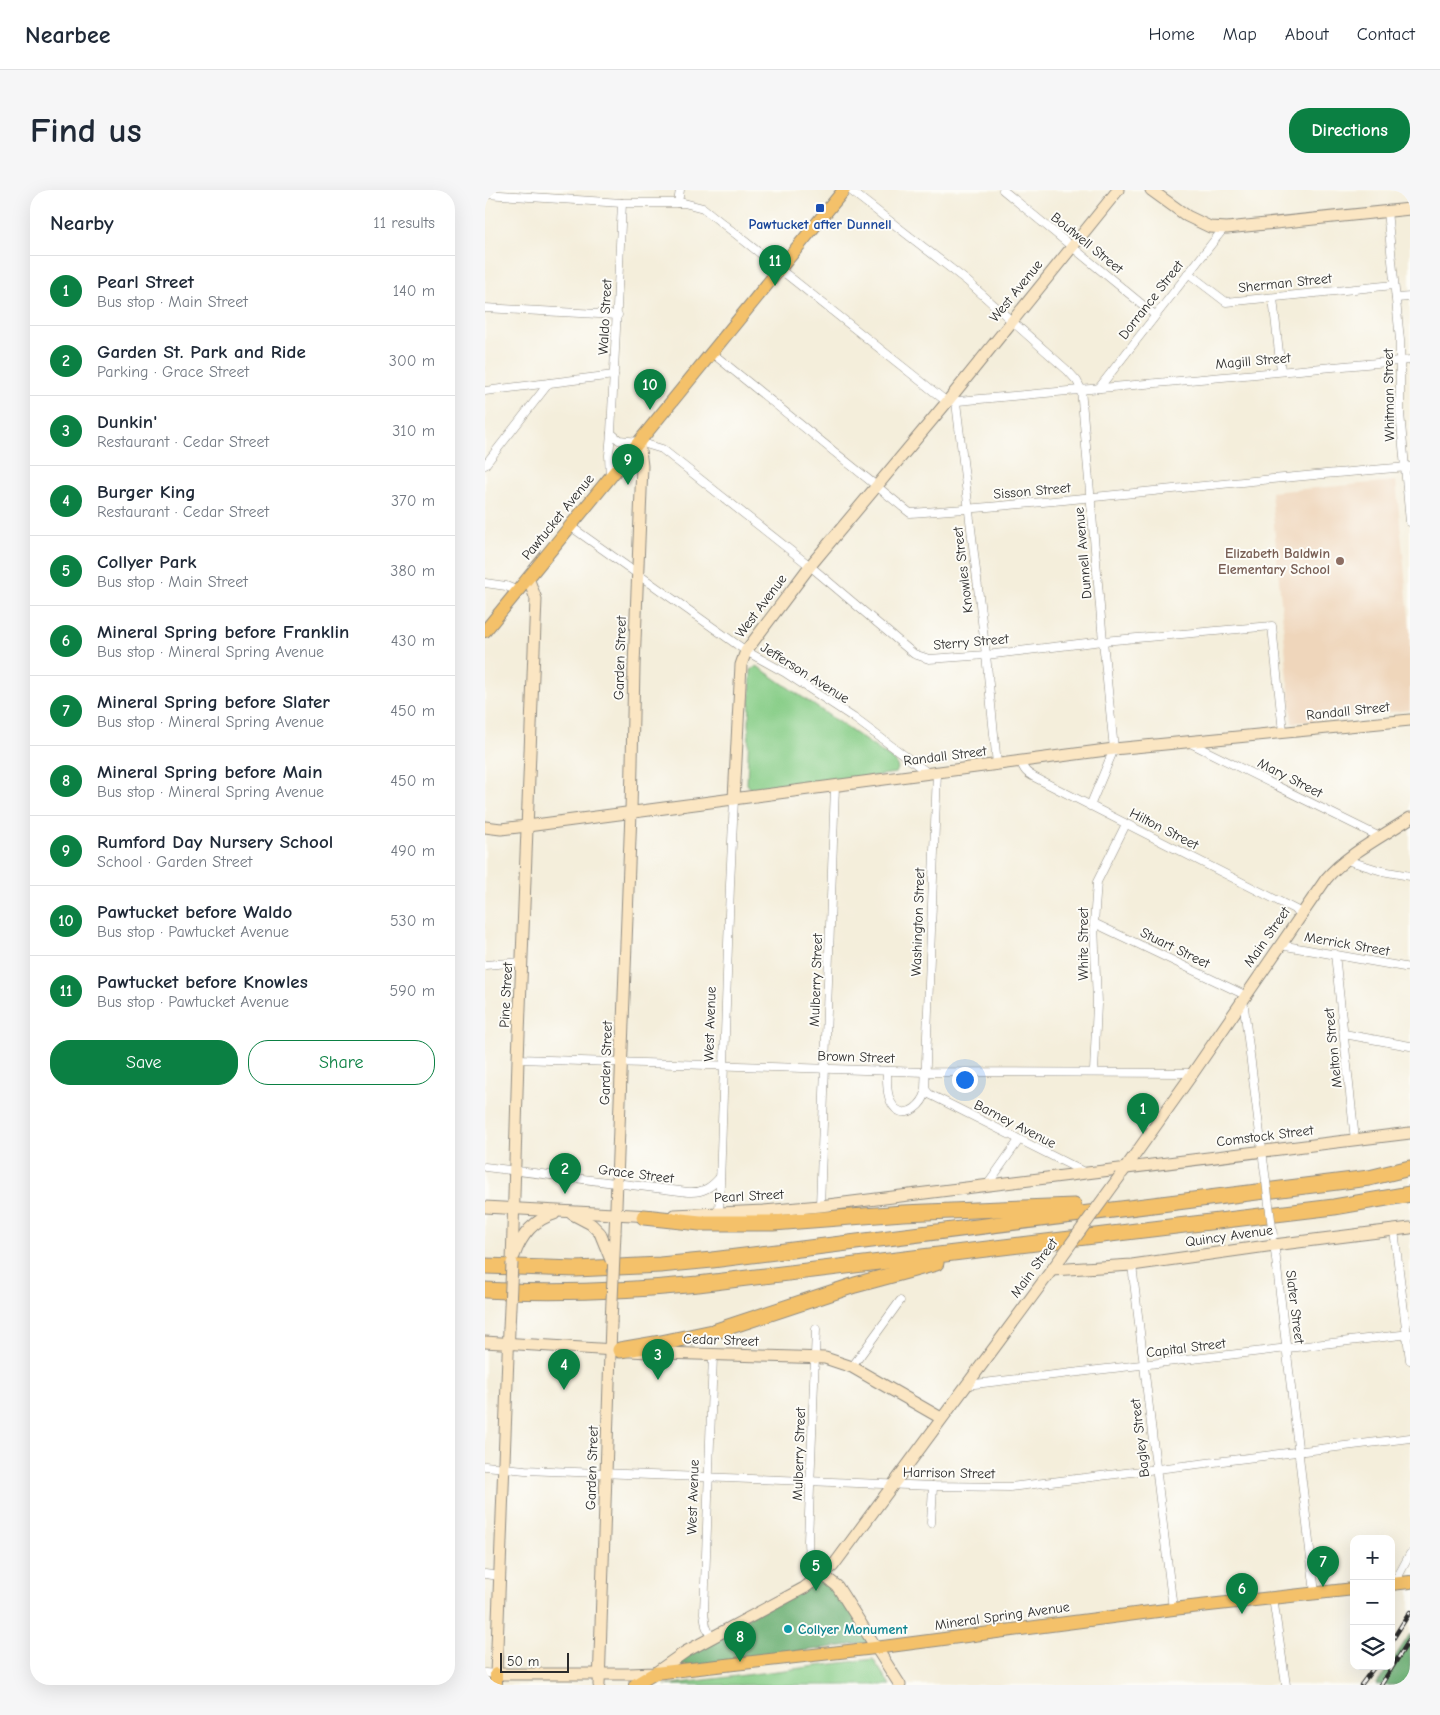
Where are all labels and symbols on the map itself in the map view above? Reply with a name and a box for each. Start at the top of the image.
marker: Pawtucket after Dunnell [814,202,826,214]
street label: Boutwell Street [1047,209,1127,278]
place label: Pawtucket after Dunnell [748,216,892,233]
pin: 11 [759,245,791,286]
street label: West Avenue [986,256,1046,326]
street label: Dorrance Street [1115,256,1188,343]
street label: Sherman Street [1237,270,1334,296]
street label: Waldo Street [595,278,616,355]
street label: Whitman Street [1380,347,1398,442]
street label: Magill Street [1215,349,1292,373]
pin: 10 [634,369,666,410]
pin: 9 [612,444,644,485]
street label: Pawtucket Avenue [518,471,598,563]
street label: Sisson Street [993,479,1072,503]
street label: Dunnell Avenue [1071,506,1095,600]
street label: Knowles Street [949,525,977,614]
place label: Elizabeth Baldwin Elementary School [1218,545,1330,578]
marker: Elizabeth Baldwin Elementary School [1334,555,1346,567]
street label: West Avenue [732,571,790,641]
street label: Garden Street [610,615,630,700]
street label: Sterry Street [933,630,1010,654]
street label: Jefferson Avenue [757,639,853,707]
street label: Randall Street [1306,698,1391,724]
street label: Randall Street [902,742,989,770]
street label: Mary Street [1255,754,1326,802]
street label: Hilton Street [1127,804,1202,854]
street label: Washington Street [908,866,928,977]
street label: Main Street [1240,903,1294,970]
street label: White Street [1075,906,1092,981]
street label: Stuart Street [1137,924,1214,973]
street label: Merrick Street [1303,928,1392,960]
street label: Mulberry Street [806,932,826,1027]
street label: Pine Street [496,961,516,1028]
street label: West Avenue [700,986,720,1062]
street label: Melton Street [1320,1006,1346,1089]
street label: Garden Street [596,1020,616,1105]
street label: Brown Street [817,1047,896,1067]
your location [952,1067,978,1093]
pin: 1 [1127,1093,1159,1134]
street label: Barney Avenue [971,1096,1059,1152]
street label: Comstock Street [1215,1121,1315,1150]
pin: 2 [549,1153,581,1194]
street label: Grace Street [597,1161,676,1187]
street label: Pearl Street [714,1186,785,1206]
street label: Quincy Avenue [1184,1221,1274,1251]
street label: Main Street [1007,1234,1062,1301]
street label: Slater Street [1282,1269,1308,1346]
street label: Cedar Street [683,1330,760,1350]
street label: Capital Street [1145,1335,1228,1361]
pin: 3 [642,1339,674,1380]
pin: 4 [548,1349,580,1390]
street label: Bagley Street [1127,1397,1153,1478]
street label: Mulberry Street [789,1406,809,1501]
street label: Garden Street [582,1425,602,1510]
street label: West Avenue [683,1459,703,1535]
street label: Harrison Street [903,1464,996,1482]
pin: 7 [1307,1546,1339,1587]
pin: 5 [800,1550,832,1591]
pin: 6 [1226,1573,1258,1614]
street label: Mineral Spring Avenue [933,1598,1071,1634]
pin: 8 [724,1621,756,1662]
place label: Collyer Monument [798,1621,908,1638]
marker: Collyer Monument [782,1623,794,1635]
scale bar [500,1650,569,1673]

